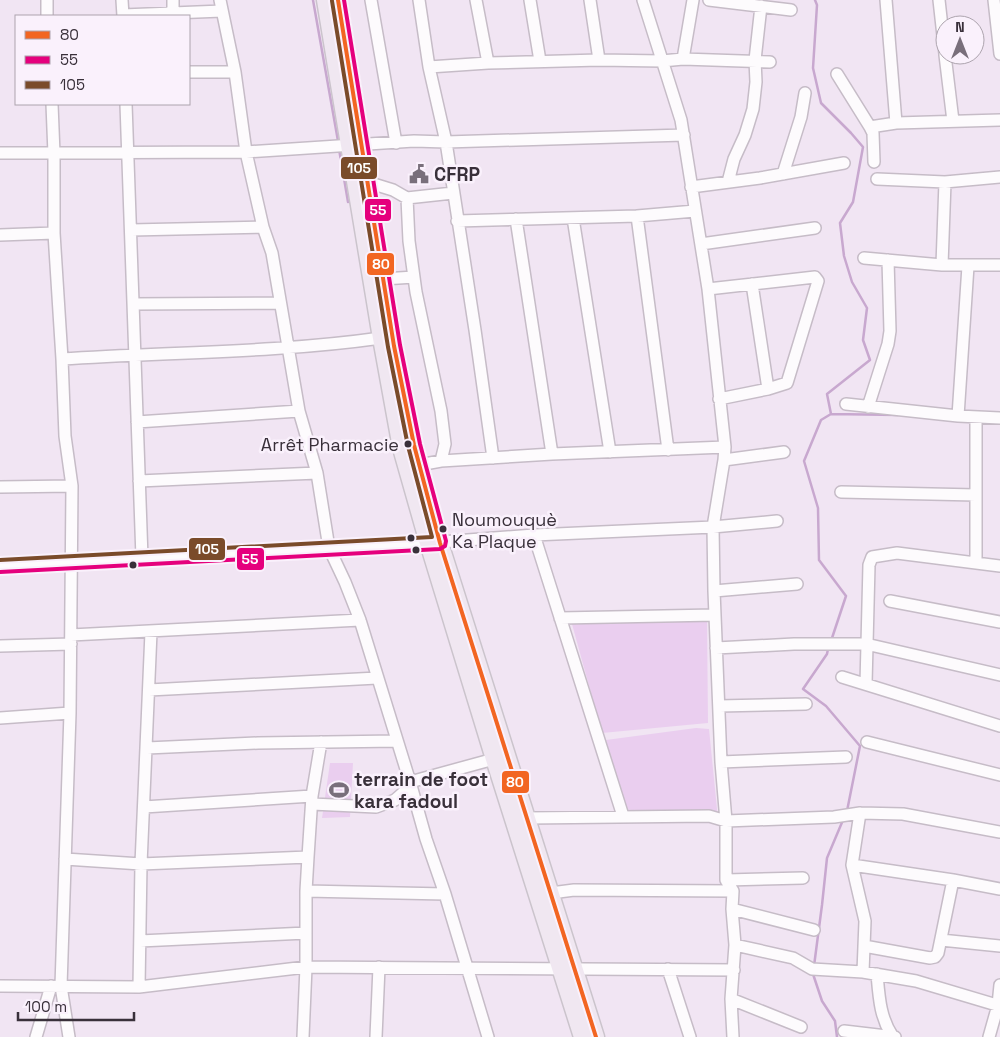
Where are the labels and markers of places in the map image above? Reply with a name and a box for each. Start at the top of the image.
place label: CFRP [434,162,480,187]
public building icon: CFRP [408,163,430,185]
place label: Arrêt Pharmacie [261,433,399,456]
marker: Arrêt Pharmacie [403,439,413,449]
place label: Noumouquè Ka Plaque [452,508,557,553]
marker: Noumouquè Ka Plaque [438,524,448,534]
unlabelled marker [406,533,416,543]
unlabelled marker [411,545,421,555]
unlabelled marker [128,560,138,570]
place label: terrain de foot kara fadoul [354,767,488,814]
sports icon: terrain de foot kara fadoul [328,779,350,801]

